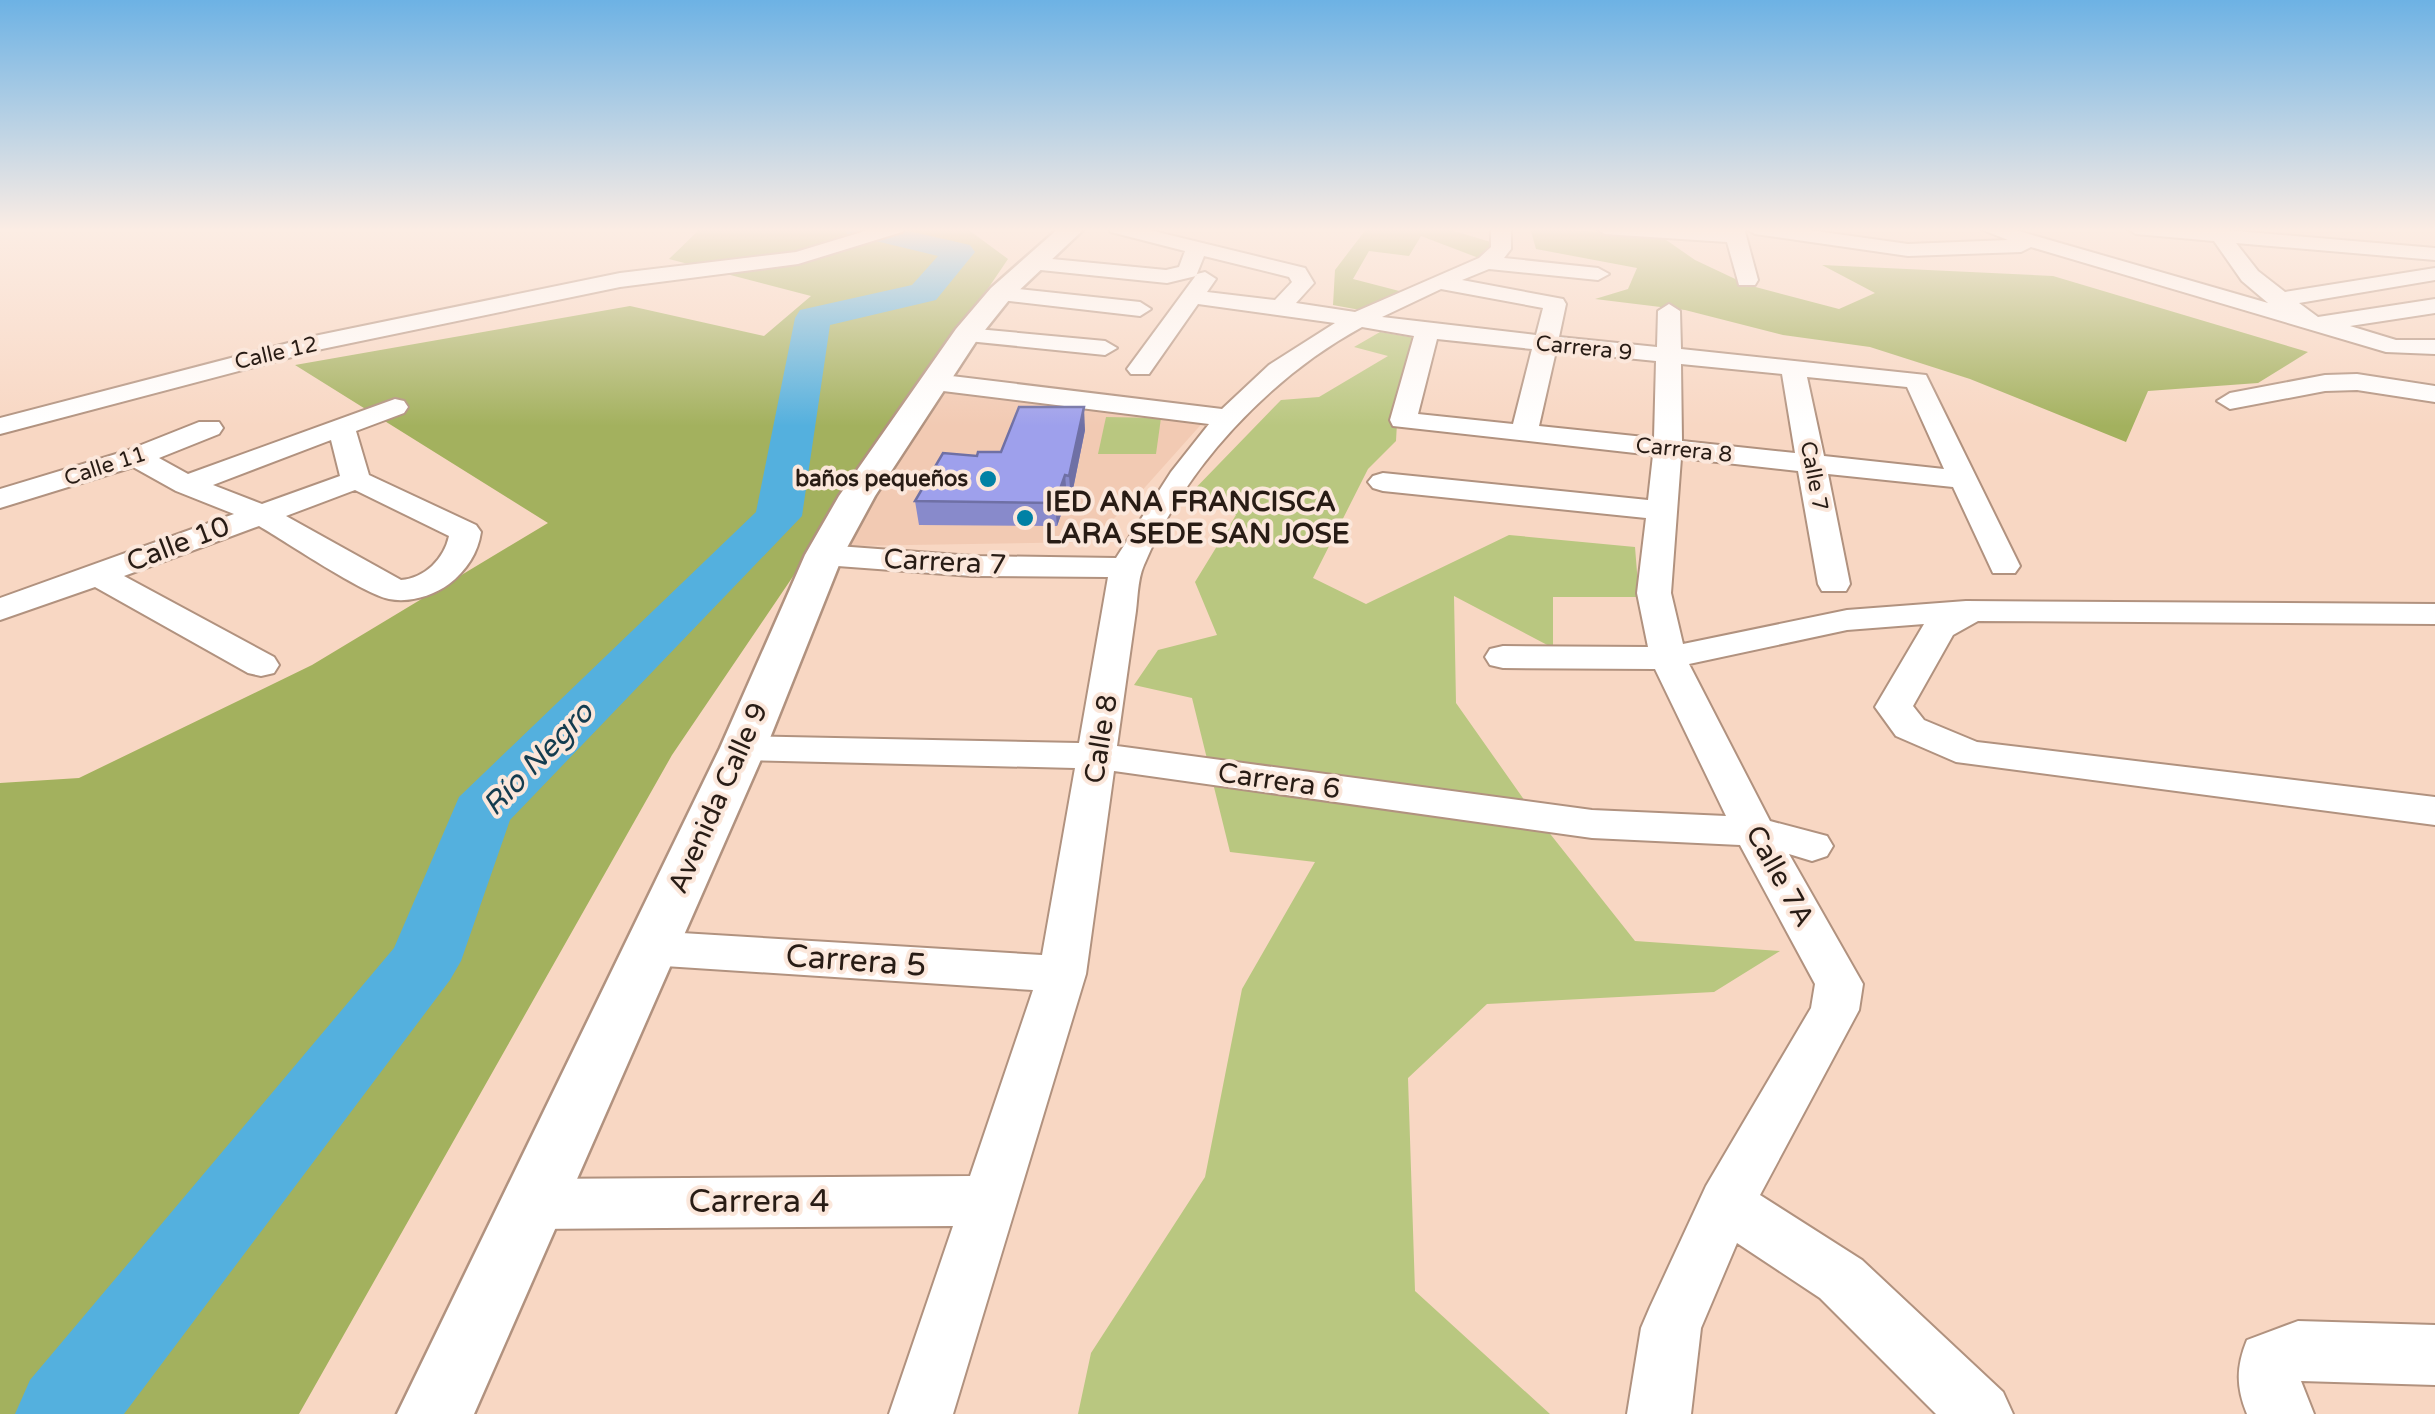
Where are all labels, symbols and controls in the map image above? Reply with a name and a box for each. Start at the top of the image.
street label: Carrera 9 [1534,330,1634,366]
street label: Calle 12 [232,331,320,375]
street label: Carrera 8 [1634,432,1734,468]
street label: Calle 7 [1795,439,1833,513]
street label: Calle 11 [61,441,149,491]
place label: baños pequeños [795,466,968,492]
marker: baños pequeños [977,468,999,490]
place label: IED ANA FRANCISCA LARA SEDE SAN JOSE [1045,485,1350,551]
marker: IED ANA FRANCISCA LARA SEDE SAN JOSE [1014,507,1036,529]
street label: Calle 10 [122,509,234,579]
street label: Carrera 7 [882,542,1008,582]
street label: Calle 8 [1077,692,1125,786]
water label: Río Negro [475,693,602,824]
street label: Avenida Calle 9 [661,697,775,899]
street label: Carrera 6 [1216,756,1342,806]
street label: Calle 7A [1738,819,1822,933]
street label: Carrera 5 [784,937,928,985]
street label: Carrera 4 [688,1183,830,1221]

